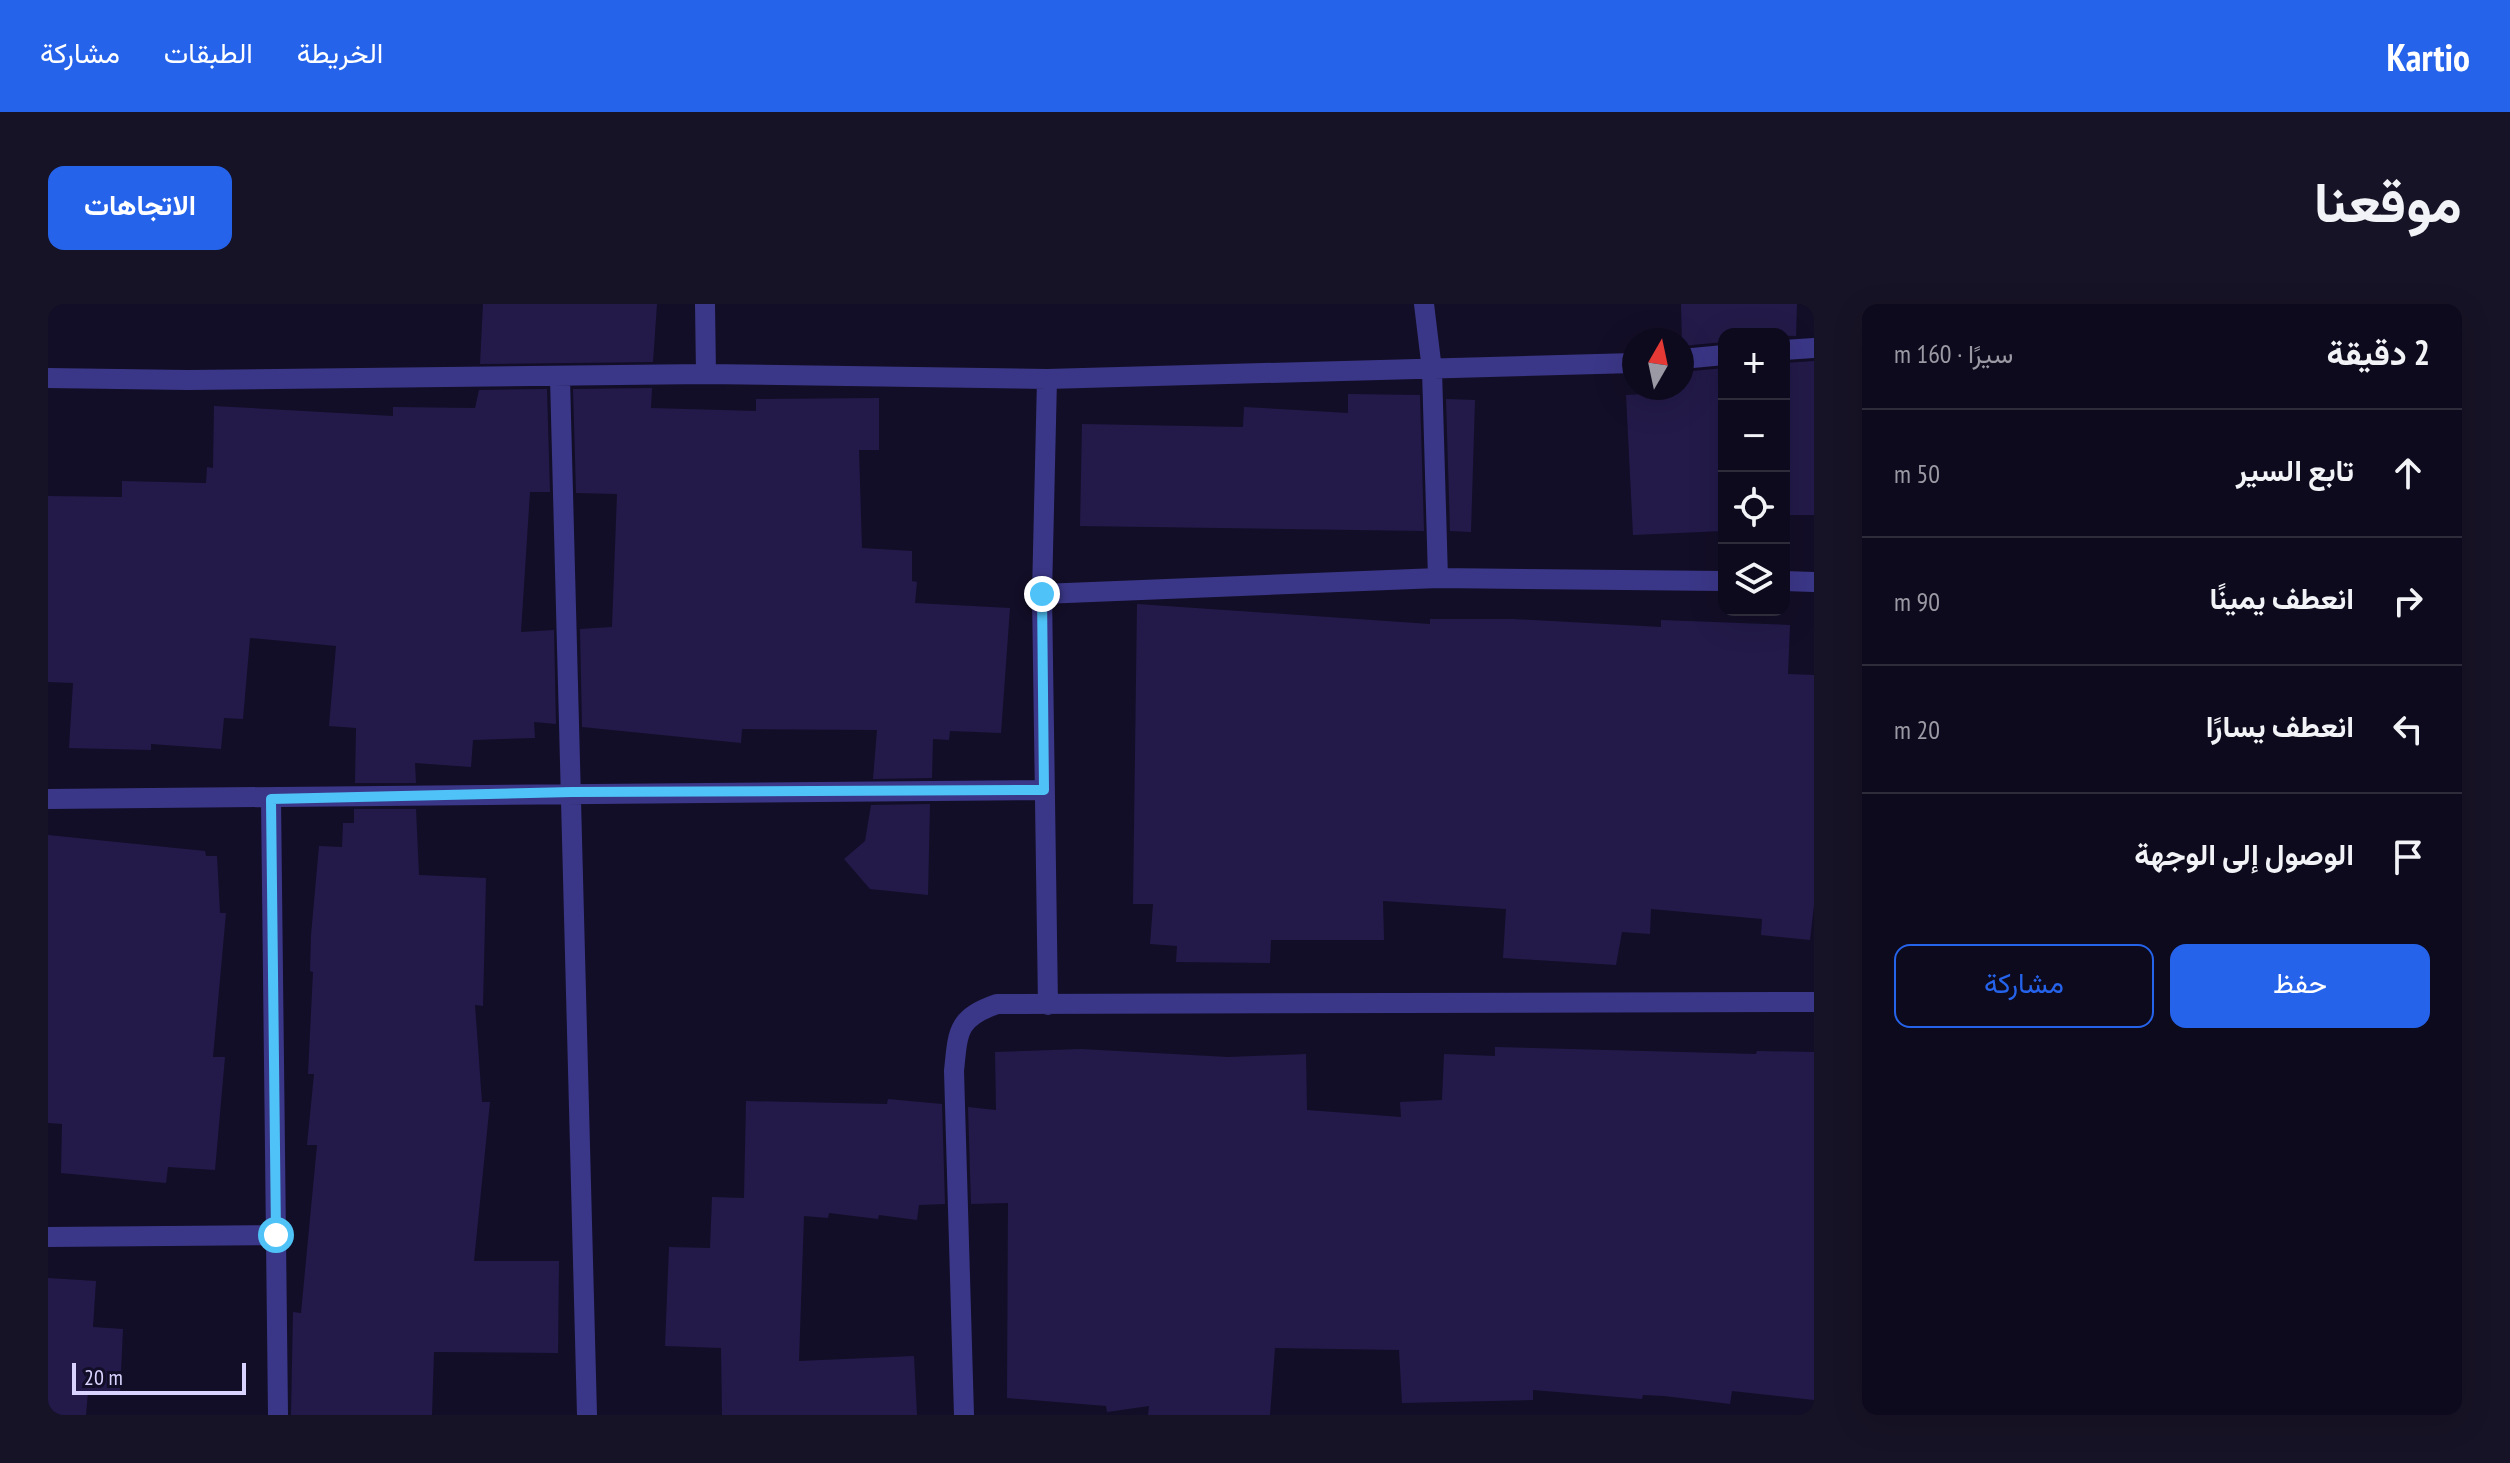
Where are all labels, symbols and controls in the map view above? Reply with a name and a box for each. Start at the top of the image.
text: Kartio [2387,32,2470,81]
text: مشاركة [40,34,120,71]
text: الطبقات [164,34,253,71]
text: الخريطة [297,34,383,71]
text: موقعنا [2314,165,2462,237]
button: الاتجاهات [48,166,232,250]
north arrow [1622,328,1694,400]
map controls [1718,328,1790,616]
button: + [1718,328,1790,400]
text: 2 دقيقة [2327,330,2430,374]
text: سيرًا · 160 m [1894,337,2013,370]
button: − [1718,400,1790,472]
text: تابع السير [2236,450,2354,489]
icon: ahead [2386,451,2430,495]
text: 50 m [1894,457,1940,490]
button: locate [1718,472,1790,544]
button: layers [1718,544,1790,616]
route end [1024,576,1060,612]
text: انعطف يمينًا [2210,578,2354,617]
icon: right [2386,579,2430,623]
text: 90 m [1894,585,1940,618]
text: انعطف يسارًا [2206,706,2354,745]
icon: left [2386,707,2430,751]
text: 20 m [1894,713,1940,746]
text: الوصول إلى الوجهة [2134,834,2354,873]
icon: arrive [2386,835,2430,879]
button: مشاركة [1894,944,2154,1028]
button: حفظ [2170,944,2430,1028]
route start [258,1217,294,1253]
scale bar [72,1359,246,1395]
text: 20 m [84,1363,123,1391]

